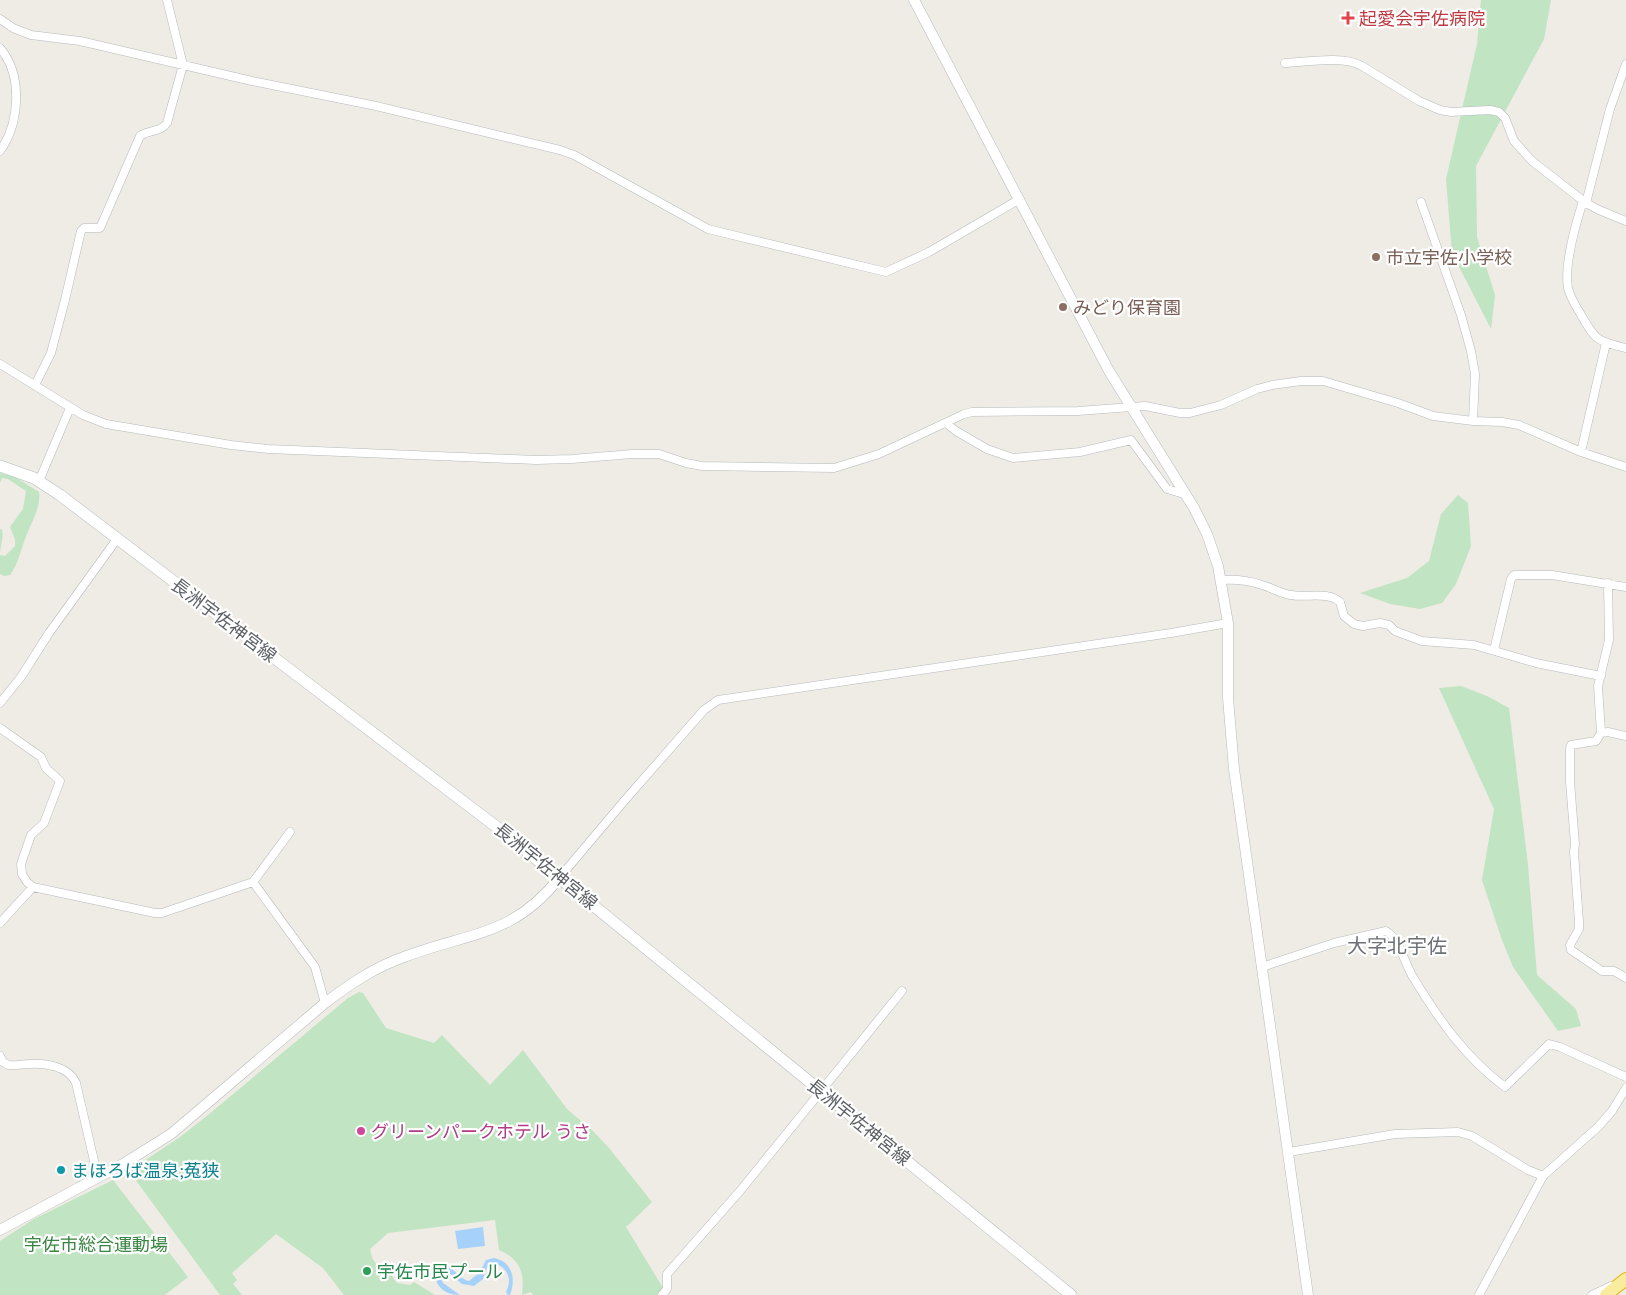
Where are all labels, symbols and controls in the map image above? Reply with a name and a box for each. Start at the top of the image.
place label: 起愛会宇佐病院 [1359,7,1485,30]
marker: 起愛会宇佐病院 [1341,11,1355,25]
place label: 市立宇佐小学校 [1386,246,1512,269]
marker: 市立宇佐小学校 [1370,251,1382,263]
place label: みどり保育園 [1073,296,1181,319]
marker: みどり保育園 [1057,301,1069,313]
street label: 長洲宇佐神宮線 [167,573,281,667]
street label: 長洲宇佐神宮線 [490,817,602,915]
district label: 大字北宇佐 [1347,933,1447,959]
street label: 長洲宇佐神宮線 [803,1073,915,1171]
place label: グリーンパークホテル うさ [371,1120,591,1143]
marker: グリーンパークホテル うさ [355,1125,367,1137]
place label: まほろば温泉;菟狭 [71,1159,220,1182]
marker: まほろば温泉;菟狭 [55,1164,67,1176]
park label: 宇佐市総合運動場 [24,1233,168,1256]
place label: 宇佐市民プール [377,1260,503,1283]
marker: 宇佐市民プール [361,1265,373,1277]

